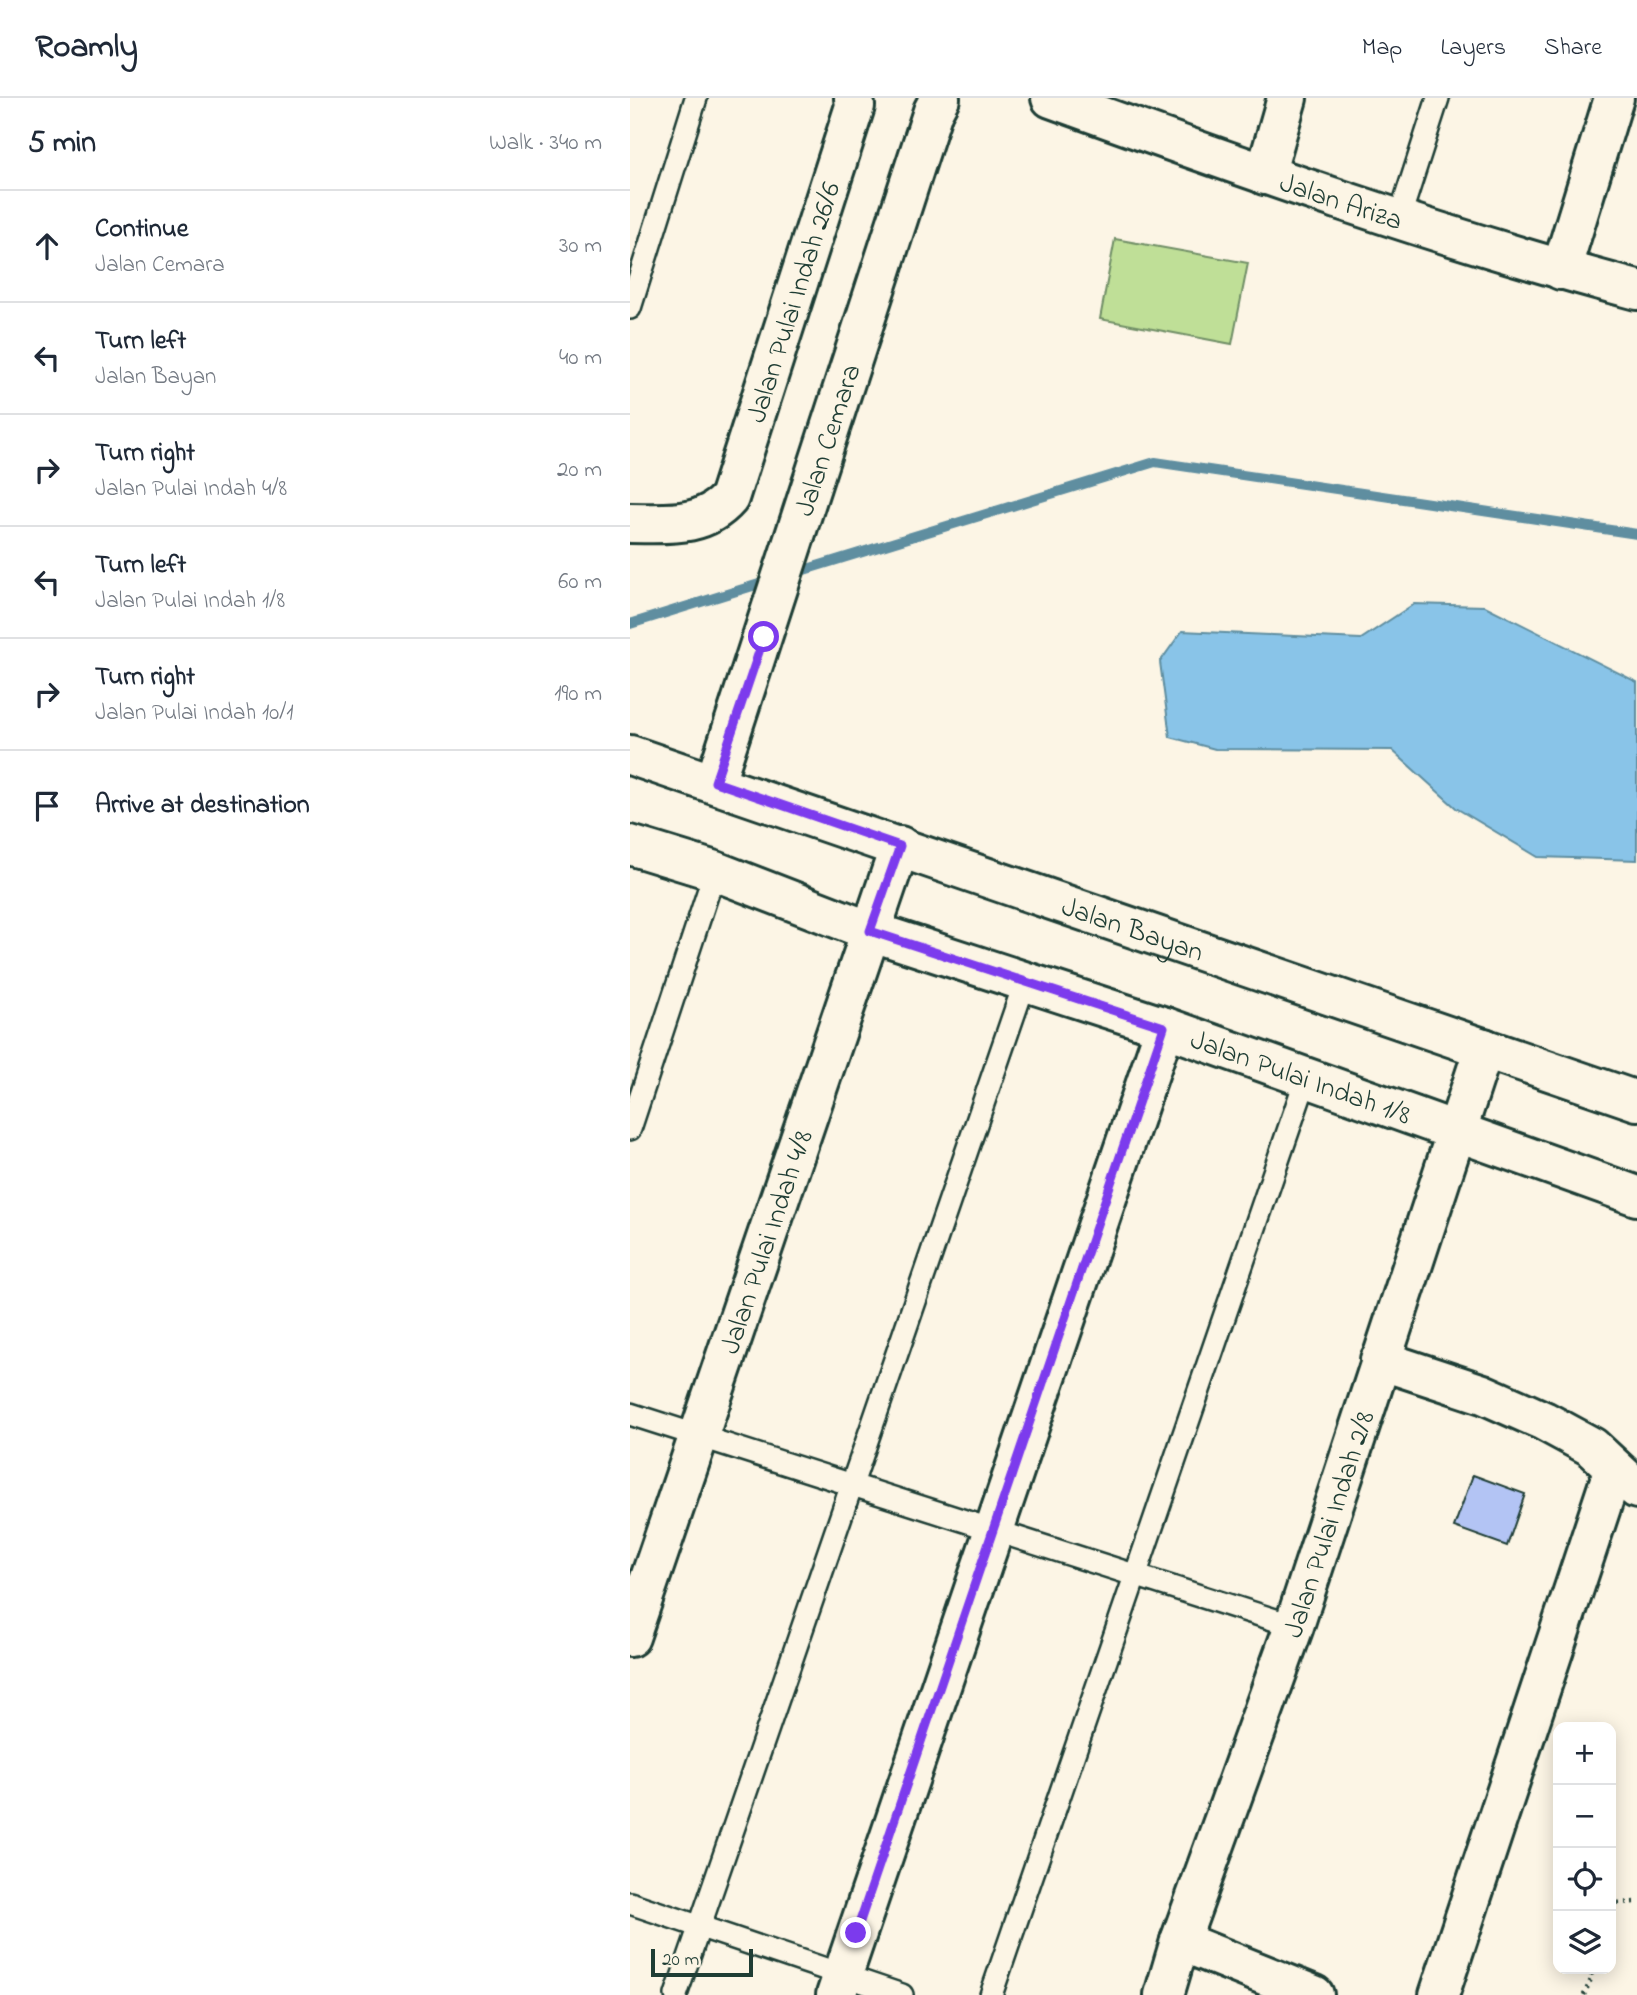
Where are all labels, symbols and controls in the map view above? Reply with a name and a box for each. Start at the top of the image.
text: Roamly [35,24,138,72]
text: Map [1362,31,1402,66]
text: Layers [1440,31,1506,66]
text: Share [1544,31,1602,66]
text: 5 min [28,122,96,166]
text: Walk · 340 m [489,127,602,160]
street label: Jalan Ariza [1273,164,1407,243]
street label: Jalan Pulai Indah 26/6 [737,177,853,429]
text: Continue [95,211,188,249]
icon: ahead [28,227,66,265]
text: 30 m [559,230,602,263]
text: Jalan Cemara [95,249,225,282]
text: Turn left [95,323,186,361]
icon: left [28,339,66,377]
text: 40 m [559,342,602,375]
street label: Jalan Cemara [786,359,873,522]
text: Jalan Bayan [95,361,216,394]
text: Turn right [95,435,195,473]
icon: right [28,451,66,489]
text: 20 m [557,454,602,487]
text: Jalan Pulai Indah 4/8 [95,473,287,506]
text: Turn left [95,547,186,585]
icon: left [28,563,66,601]
text: 60 m [558,566,602,599]
text: Jalan Pulai Indah 1/8 [95,585,285,618]
route start [748,621,779,652]
text: Turn right [95,659,195,697]
icon: right [28,675,66,713]
text: 190 m [554,678,602,711]
text: Jalan Pulai Indah 10/1 [95,697,294,730]
icon: arrive [28,787,66,825]
text: Arrive at destination [95,787,310,825]
street label: Jalan Bayan [1055,888,1209,975]
street label: Jalan Pulai Indah 1/8 [1184,1021,1416,1137]
street label: Jalan Pulai Indah 4/8 [711,1125,826,1360]
street label: Jalan Pulai Indah 2/8 [1274,1406,1387,1644]
map controls [1553,1722,1616,1974]
button: + [1553,1722,1616,1785]
button: − [1553,1785,1616,1848]
button: locate [1553,1848,1616,1911]
button: layers [1553,1911,1616,1974]
route end [840,1917,871,1948]
scale bar [651,1946,752,1978]
text: 20 m [662,1947,699,1974]

